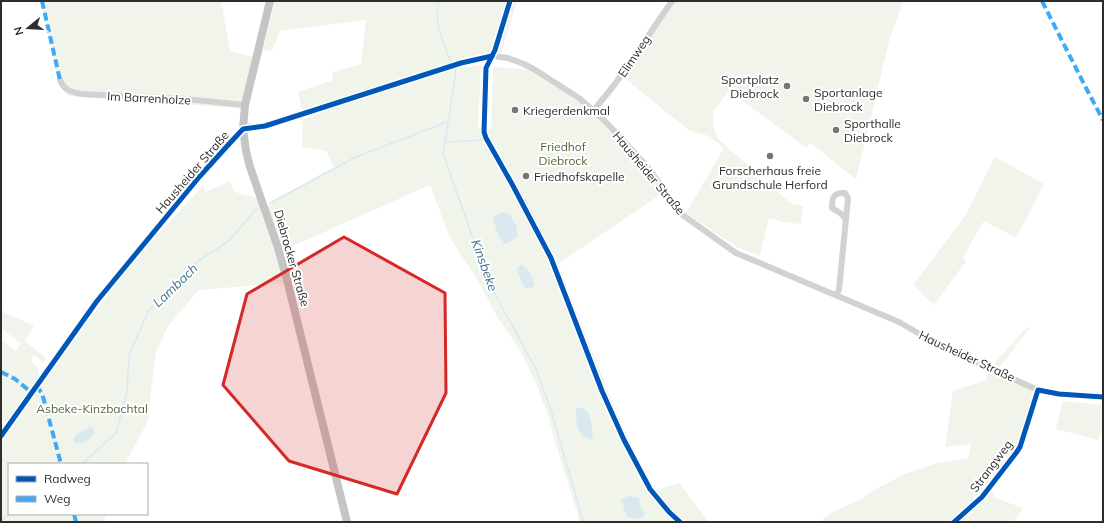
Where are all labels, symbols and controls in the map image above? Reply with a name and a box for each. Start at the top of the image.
north arrow [8,8,48,48]
text: N [11,25,26,37]
street label: Elimweg [615,32,653,80]
place label: Sportplatz Diebrock [721,72,780,101]
marker: Sportplatz Diebrock [782,81,792,91]
place label: Sportanlage Diebrock [814,85,882,114]
street label: Im Barrenholze [107,88,191,108]
marker: Sportanlage Diebrock [801,94,811,104]
place label: Kriegerdenkmal [523,103,610,118]
marker: Kriegerdenkmal [510,105,520,115]
place label: Sporthalle Diebrock [844,116,901,145]
marker: Sporthalle Diebrock [831,125,841,135]
street label: Hausheider Straße [152,128,232,216]
street label: Hausheider Straße [610,128,688,218]
park label: Friedhof Diebrock [539,139,588,168]
marker: Forscherhaus freie Grundschule Herford [765,151,775,161]
place label: Forscherhaus freie Grundschule Herford [712,163,828,192]
place label: Friedhofskapelle [534,169,625,184]
marker: Friedhofskapelle [521,171,531,181]
street label: Diebrocker Straße [271,208,313,308]
water label: Kinsbeke [468,237,502,293]
water label: Lambach [149,260,201,310]
street label: Hausheider Straße [917,327,1017,385]
park label: Asbeke-Kinzbachtal [36,401,148,416]
street label: Strangweg [966,437,1016,495]
legend [8,463,148,515]
text: Radweg [44,471,91,486]
text: Weg [44,491,70,506]

